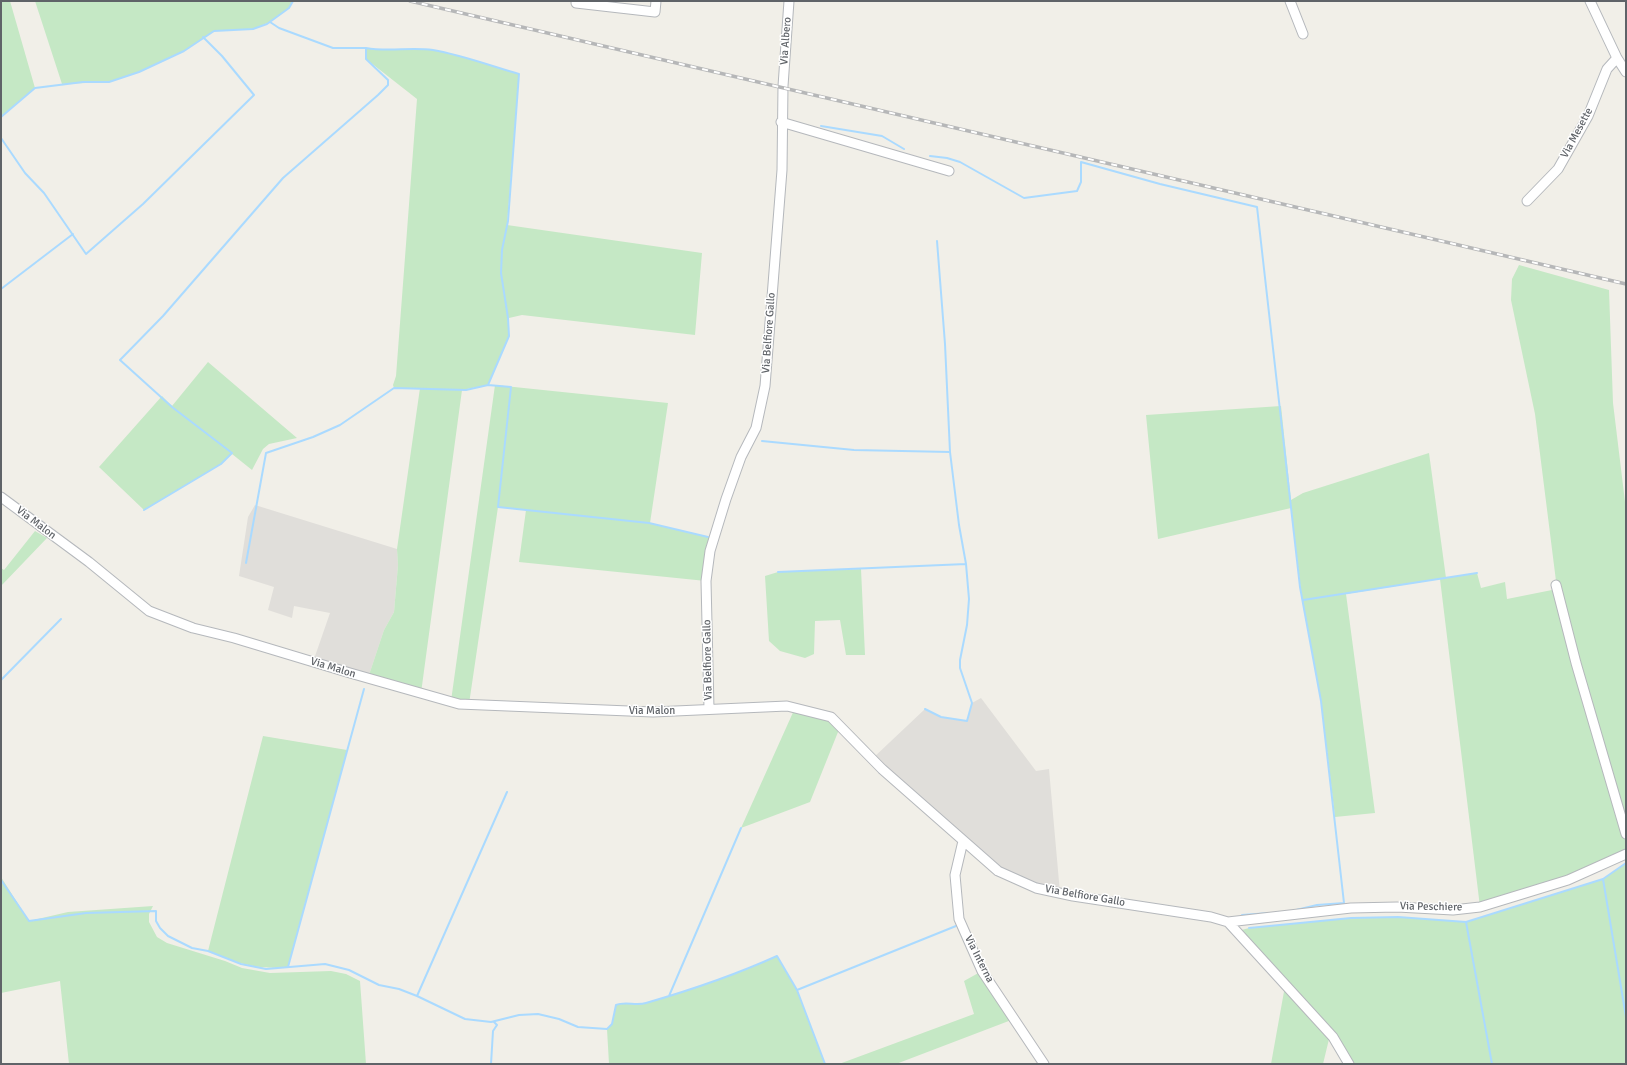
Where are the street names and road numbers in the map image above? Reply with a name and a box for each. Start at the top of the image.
street label: Via Albero [778,17,794,65]
street label: Via Mesette [1558,106,1596,160]
street label: Via Belfiore Gallo [760,292,778,374]
street label: Via Malon [13,504,59,542]
street label: Via Belfiore Gallo [701,619,715,701]
street label: Via Malon [309,655,357,681]
street label: Via Malon [629,704,675,718]
street label: Via Belfiore Gallo [1044,882,1126,910]
street label: Via Peschiere [1400,900,1462,914]
street label: Via Interna [961,933,997,985]

